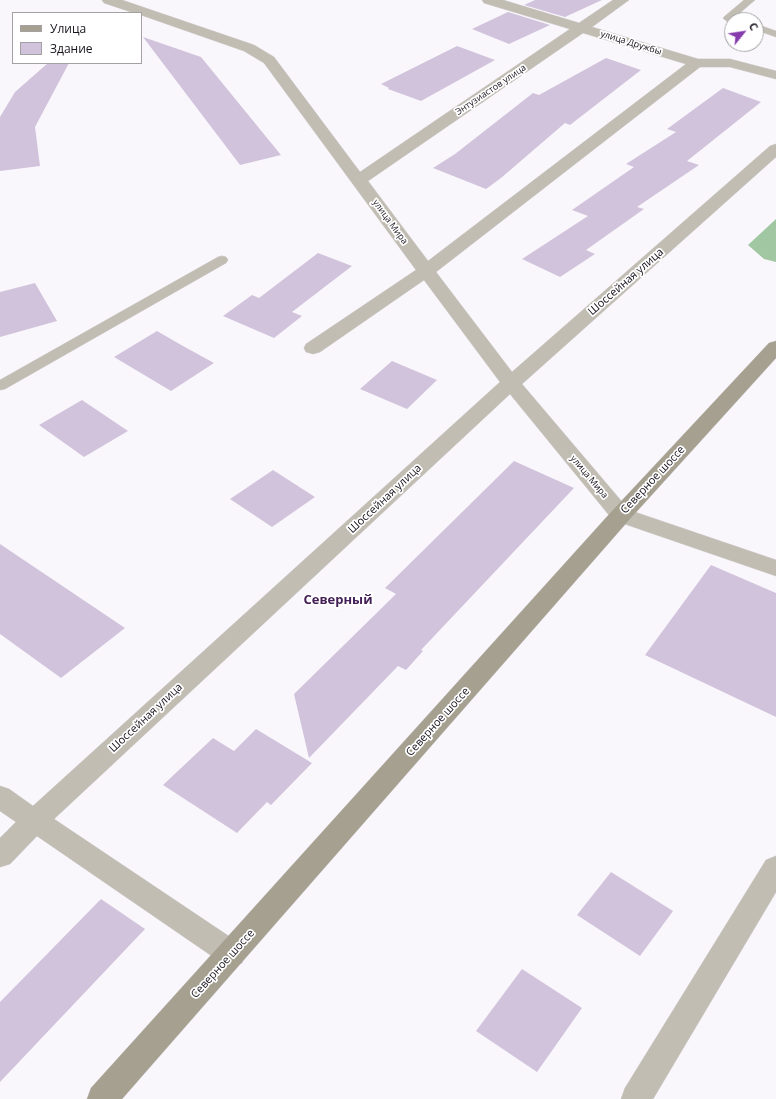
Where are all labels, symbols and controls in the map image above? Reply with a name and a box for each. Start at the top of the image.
legend [12,12,142,64]
north arrow [724,12,764,52]
text: С [746,19,762,33]
text: Улица [50,20,86,37]
street label: улица Дружбы [599,29,663,57]
text: Здание [50,40,93,57]
street label: Энтузиастов улица [454,62,528,118]
street label: улица Мира [370,198,410,246]
street label: Шоссейная улица [586,246,666,318]
street label: Северное шоссе [618,443,688,517]
street label: улица Мира [568,453,610,501]
street label: Шоссейная улица [346,462,424,536]
district label: Северный [303,592,373,608]
street label: Шоссейная улица [107,681,185,755]
street label: Северное шоссе [404,685,472,759]
street label: Северное шоссе [189,927,257,1001]

